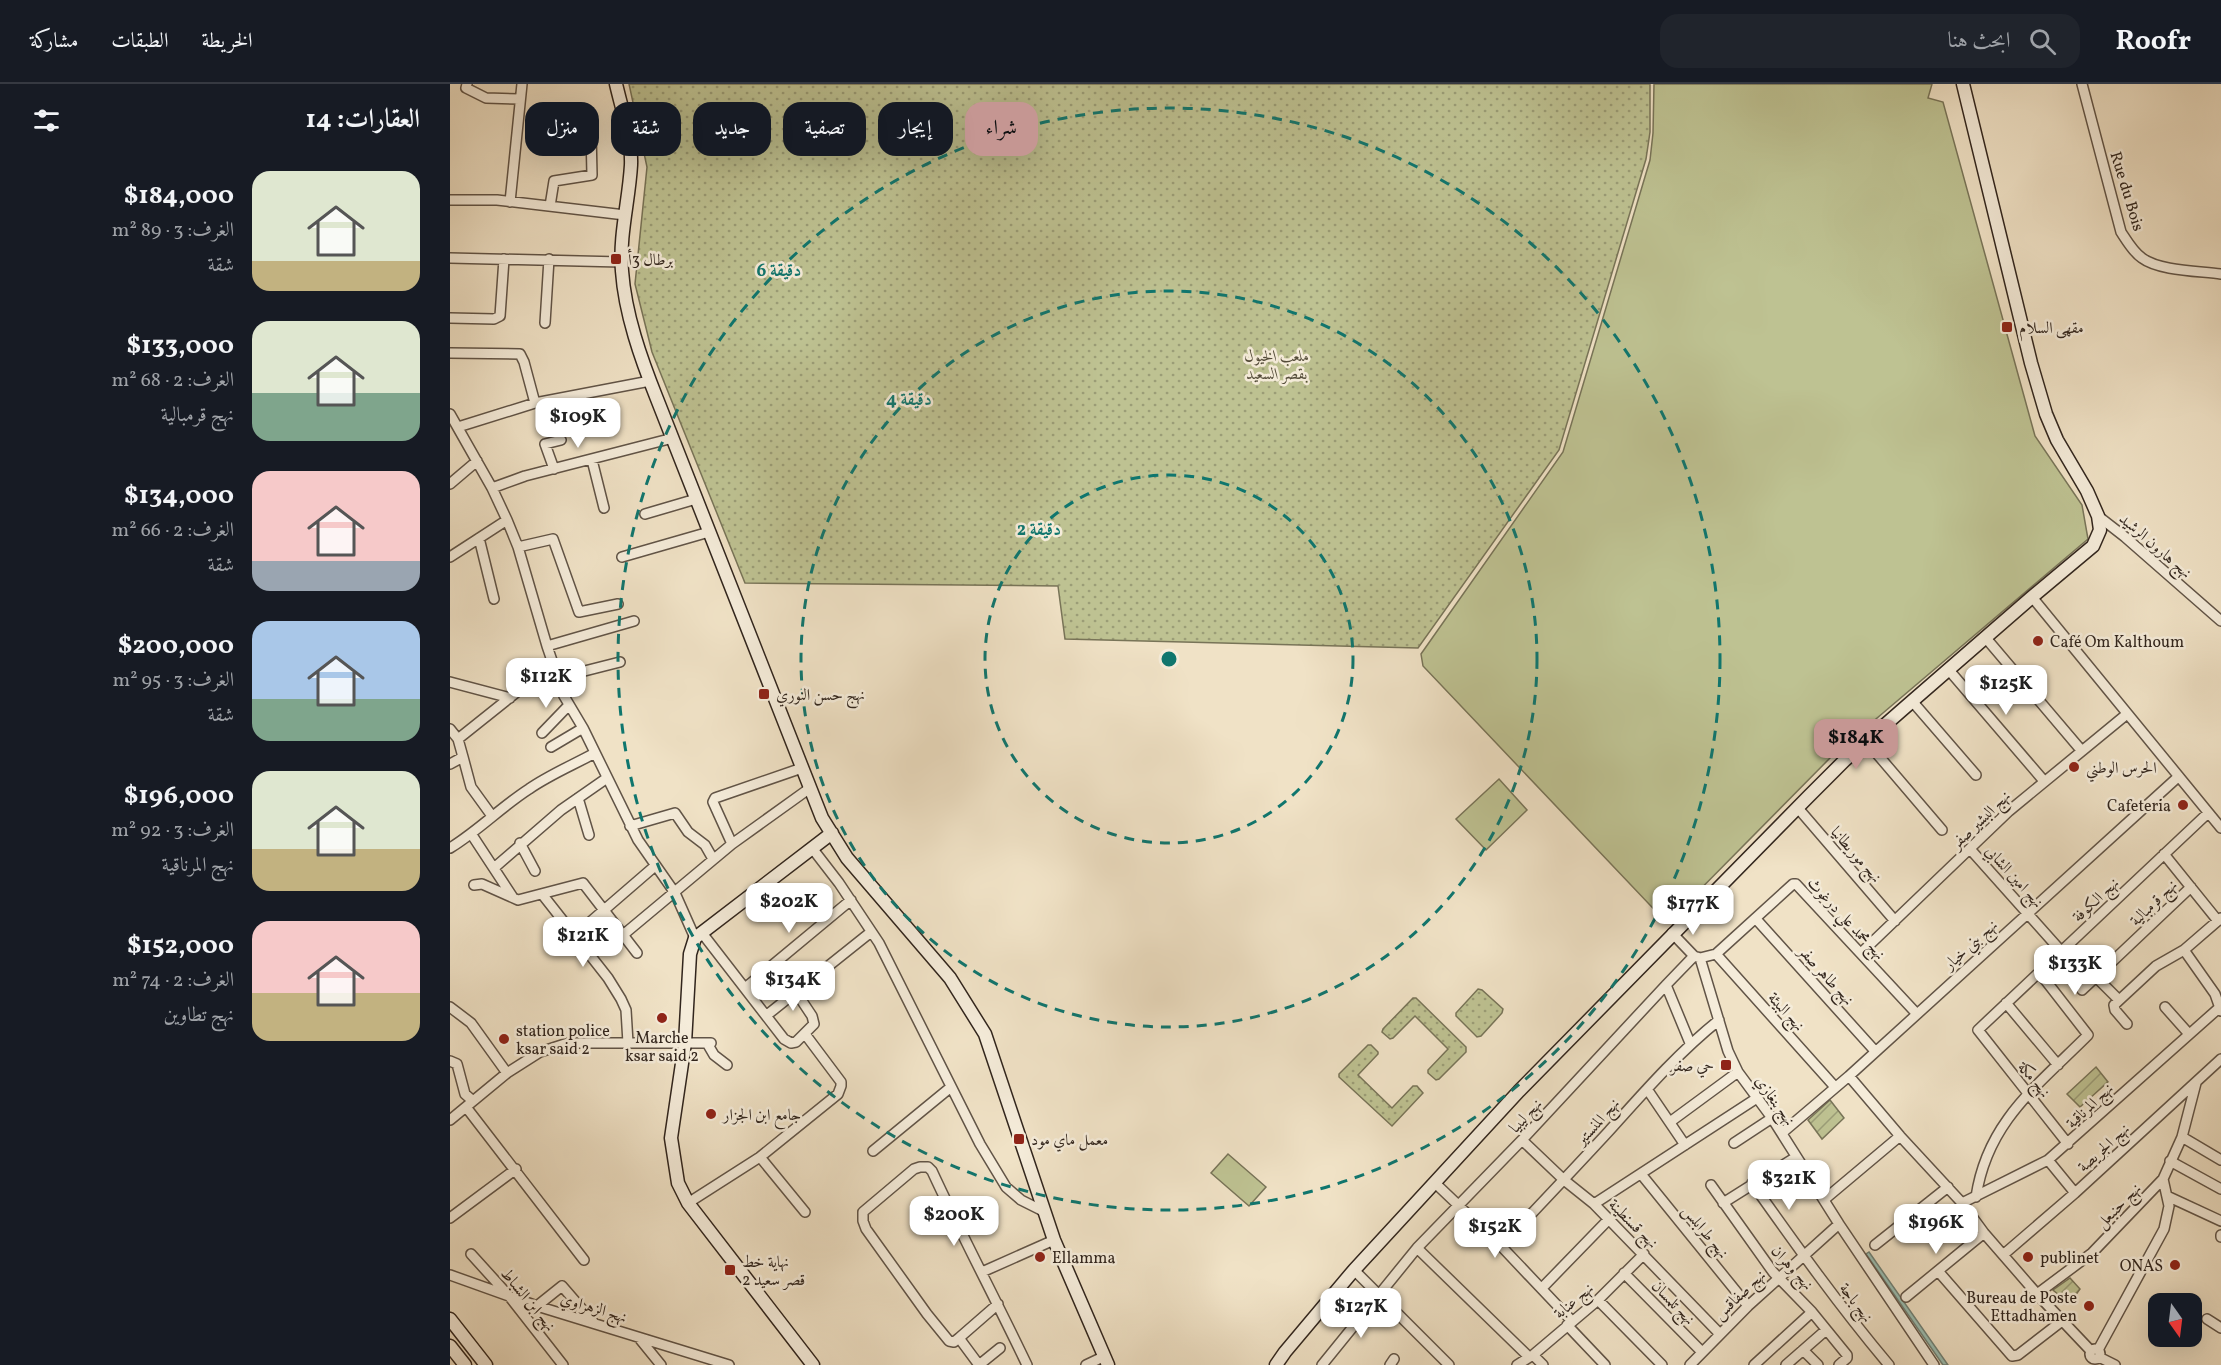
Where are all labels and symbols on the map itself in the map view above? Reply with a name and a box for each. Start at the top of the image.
street label: Rue du Bois [2104,149,2149,234]
place label: برطال 3أ [628,248,673,272]
marker: برطال 3أ [609,252,623,266]
text: 6 دقيقة [757,259,801,284]
place label: مقهى السلام [2019,318,2084,342]
marker: مقهى السلام [2000,320,2014,334]
park label: ملعب الخيول بقصر السعيد [1245,346,1309,386]
text: 4 دقيقة [886,388,932,413]
pin: $109K [536,398,620,449]
street label: نهج هارون الرشيد [2112,509,2196,586]
text: 2 دقيقة [1017,518,1061,543]
place label: Café Om Kalthoum [2050,632,2184,654]
marker: Café Om Kalthoum [2031,634,2045,648]
centre of rings [1159,649,1179,669]
pin: $112K [504,658,588,709]
pin: $125K [1964,665,2048,716]
place label: نهج حسن النوري [776,685,865,709]
marker: نهج حسن النوري [757,687,771,701]
pin: $184K [1814,719,1898,770]
place label: الحرس الوطني [2086,758,2157,783]
marker: الحرس الوطني [2067,760,2081,774]
street label: نهج البشير صفر [1945,786,2018,858]
place label: Cafeteria [2107,796,2171,818]
marker: Cafeteria [2176,798,2190,812]
street label: نهج موريطانيا [1823,822,1886,890]
street label: نهج امين الشابي [1978,841,2048,915]
street label: نهج محمد علي درغوث [1799,873,1890,968]
street label: نهج الكوفة [2068,873,2126,929]
street label: نهج قرمبالية [2126,875,2185,933]
pin: $202K [747,883,831,934]
pin: $177K [1651,885,1735,936]
street label: نهج بني خيار [1938,915,2004,979]
pin: $121K [541,917,625,968]
street label: نهج طاهر صفر [1790,940,1858,1012]
pin: $133K [2033,945,2117,996]
pin: $134K [751,961,835,1012]
street label: نهج البيئة [1760,988,1809,1038]
marker: Marche ksar said 2 [655,1011,669,1025]
place label: station police ksar said 2 [516,1021,610,1061]
place label: Marche ksar said 2 [625,1028,699,1068]
marker: station police ksar said 2 [497,1032,511,1046]
place label: حي صفر [1669,1056,1714,1078]
street label: نهج مكة [2010,1057,2055,1104]
marker: حي صفر [1719,1058,1733,1072]
street label: نهج بنغازي [1747,1072,1800,1132]
street label: نهج المرناقية [2062,1079,2120,1136]
street label: نهج ليبيا [1505,1094,1550,1140]
street label: نهج المنستير [1570,1094,1627,1154]
place label: جامع ابن الجزار [721,1105,801,1130]
marker: جامع ابن الجزار [704,1107,718,1121]
street label: نهج الجريصة [2073,1119,2137,1179]
place label: معمل ماي مود [1031,1130,1108,1152]
marker: معمل ماي مود [1012,1132,1026,1146]
pin: $321K [1747,1160,1831,1211]
street label: نهج حنبعل [2092,1179,2149,1236]
street label: نهج قسنطينة [1601,1195,1662,1256]
pin: $200K [912,1196,996,1247]
street label: نهج طرابلس [1674,1201,1733,1265]
pin: $196K [1894,1204,1978,1255]
pin: $152K [1453,1208,1537,1259]
street label: نهج وهران [1764,1241,1818,1297]
place label: Ellamma [1052,1248,1115,1270]
place label: publinet [2040,1248,2100,1270]
marker: Ellamma [1033,1250,1047,1264]
marker: publinet [2021,1250,2035,1264]
place label: نهاية خط قصر سعيد 2 [742,1252,805,1292]
place label: ONAS [2120,1256,2163,1278]
marker: ONAS [2168,1258,2182,1272]
marker: نهاية خط قصر سعيد 2 [723,1263,737,1277]
street label: نهج ابن الشباط [493,1264,560,1338]
street label: نهج صفاقس [1709,1265,1773,1327]
street label: نهج تلمسان [1644,1276,1699,1332]
street label: نهج عنابة [1550,1278,1600,1326]
street label: نهج باجة [1832,1279,1878,1329]
street label: نهج الزهراوي [557,1288,629,1331]
pin: $127K [1319,1288,1403,1339]
place label: Bureau de Poste Ettadhamen [1966,1288,2077,1328]
north arrow [2148,1293,2202,1347]
marker: Bureau de Poste Ettadhamen [2082,1299,2096,1313]

